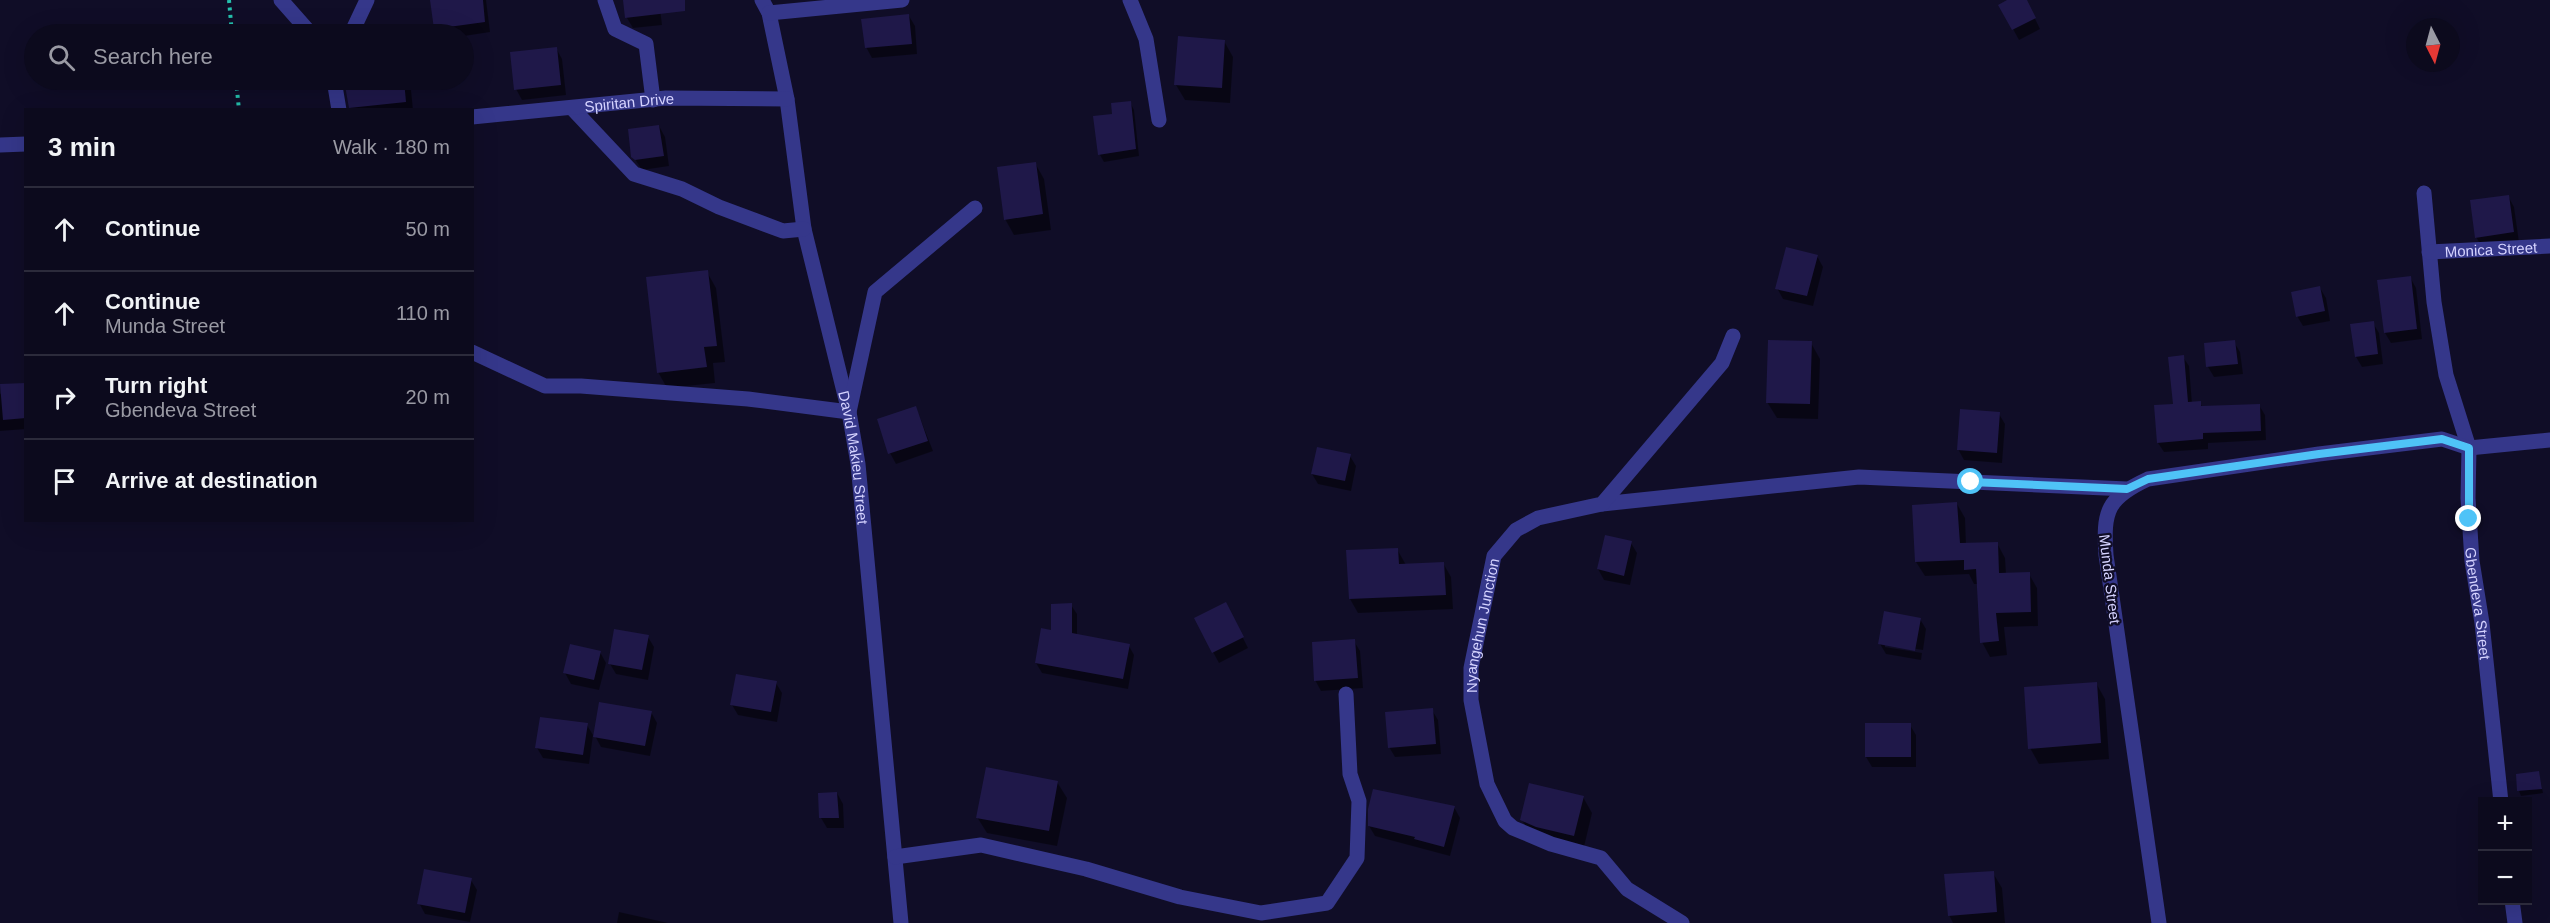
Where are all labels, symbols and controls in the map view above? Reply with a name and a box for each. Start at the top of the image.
north arrow [2406,18,2460,72]
search box [24,24,474,90]
icon: search [45,41,78,74]
text: Search here [93,44,213,69]
street label: Spiritan Drive [584,89,674,114]
text: 3 min [48,132,116,162]
text: Walk · 180 m [333,136,450,158]
icon: ahead [48,213,81,246]
text: Continue [105,216,200,241]
text: 50 m [406,218,450,240]
street label: Monica Street [2444,238,2538,260]
text: Continue [105,289,200,314]
icon: ahead [48,297,81,330]
text: 110 m [396,302,450,324]
text: Munda Street [105,315,225,337]
text: Turn right [105,373,207,398]
icon: right [48,381,81,414]
text: 20 m [406,386,450,408]
street label: David Makieu Street [836,389,872,526]
text: Gbendeva Street [105,399,256,421]
icon: arrive [48,465,81,498]
text: Arrive at destination [105,468,318,493]
route start [1957,468,1983,494]
route end [2455,505,2481,531]
street label: Munda Street [2096,533,2124,626]
street label: Gbendeva Street [2463,547,2494,661]
street label: Nyangehun Junction [1463,557,1502,693]
map controls [2478,797,2532,905]
button: + [2478,797,2532,851]
button: − [2478,851,2532,905]

